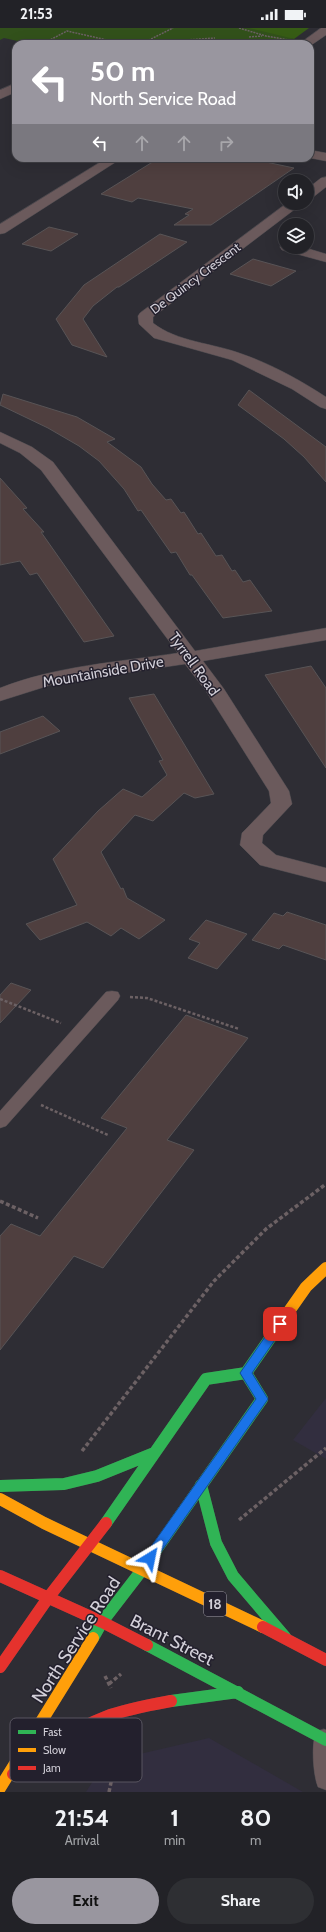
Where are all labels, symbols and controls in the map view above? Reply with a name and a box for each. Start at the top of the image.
text: 21:53 [20,5,53,23]
text: 50 m [90,54,155,88]
icon: left [24,56,76,108]
text: North Service Road [90,88,236,110]
icon: left [89,132,111,154]
icon: ahead [131,132,153,154]
icon: ahead [173,132,195,154]
icon: right [215,132,237,154]
map controls [278,174,314,254]
button: sound [278,174,314,210]
button: layers [278,218,314,254]
street label: De Quincy Crescent [147,238,244,317]
street label: Tyrrell Road [165,629,223,699]
street label: Mountainside Drive [41,652,165,692]
pin [263,1307,297,1341]
icon: arrive [269,1313,291,1335]
position arrow [129,1537,171,1579]
street label: North Service Road [27,1573,125,1707]
road number: 18 [204,1592,226,1616]
street label: Brant Street [126,1610,218,1670]
legend [10,1718,142,1782]
text: Fast [43,1725,62,1739]
text: Slow [43,1743,66,1757]
text: Jam [42,1761,61,1775]
text: 21:54 [55,1803,109,1832]
text: 1 [170,1803,179,1832]
text: 80 [240,1803,271,1832]
text: Arrival [65,1832,99,1848]
text: min [164,1832,185,1848]
text: m [250,1832,261,1848]
button: Exit [12,1878,159,1924]
button: Share [167,1878,314,1924]

